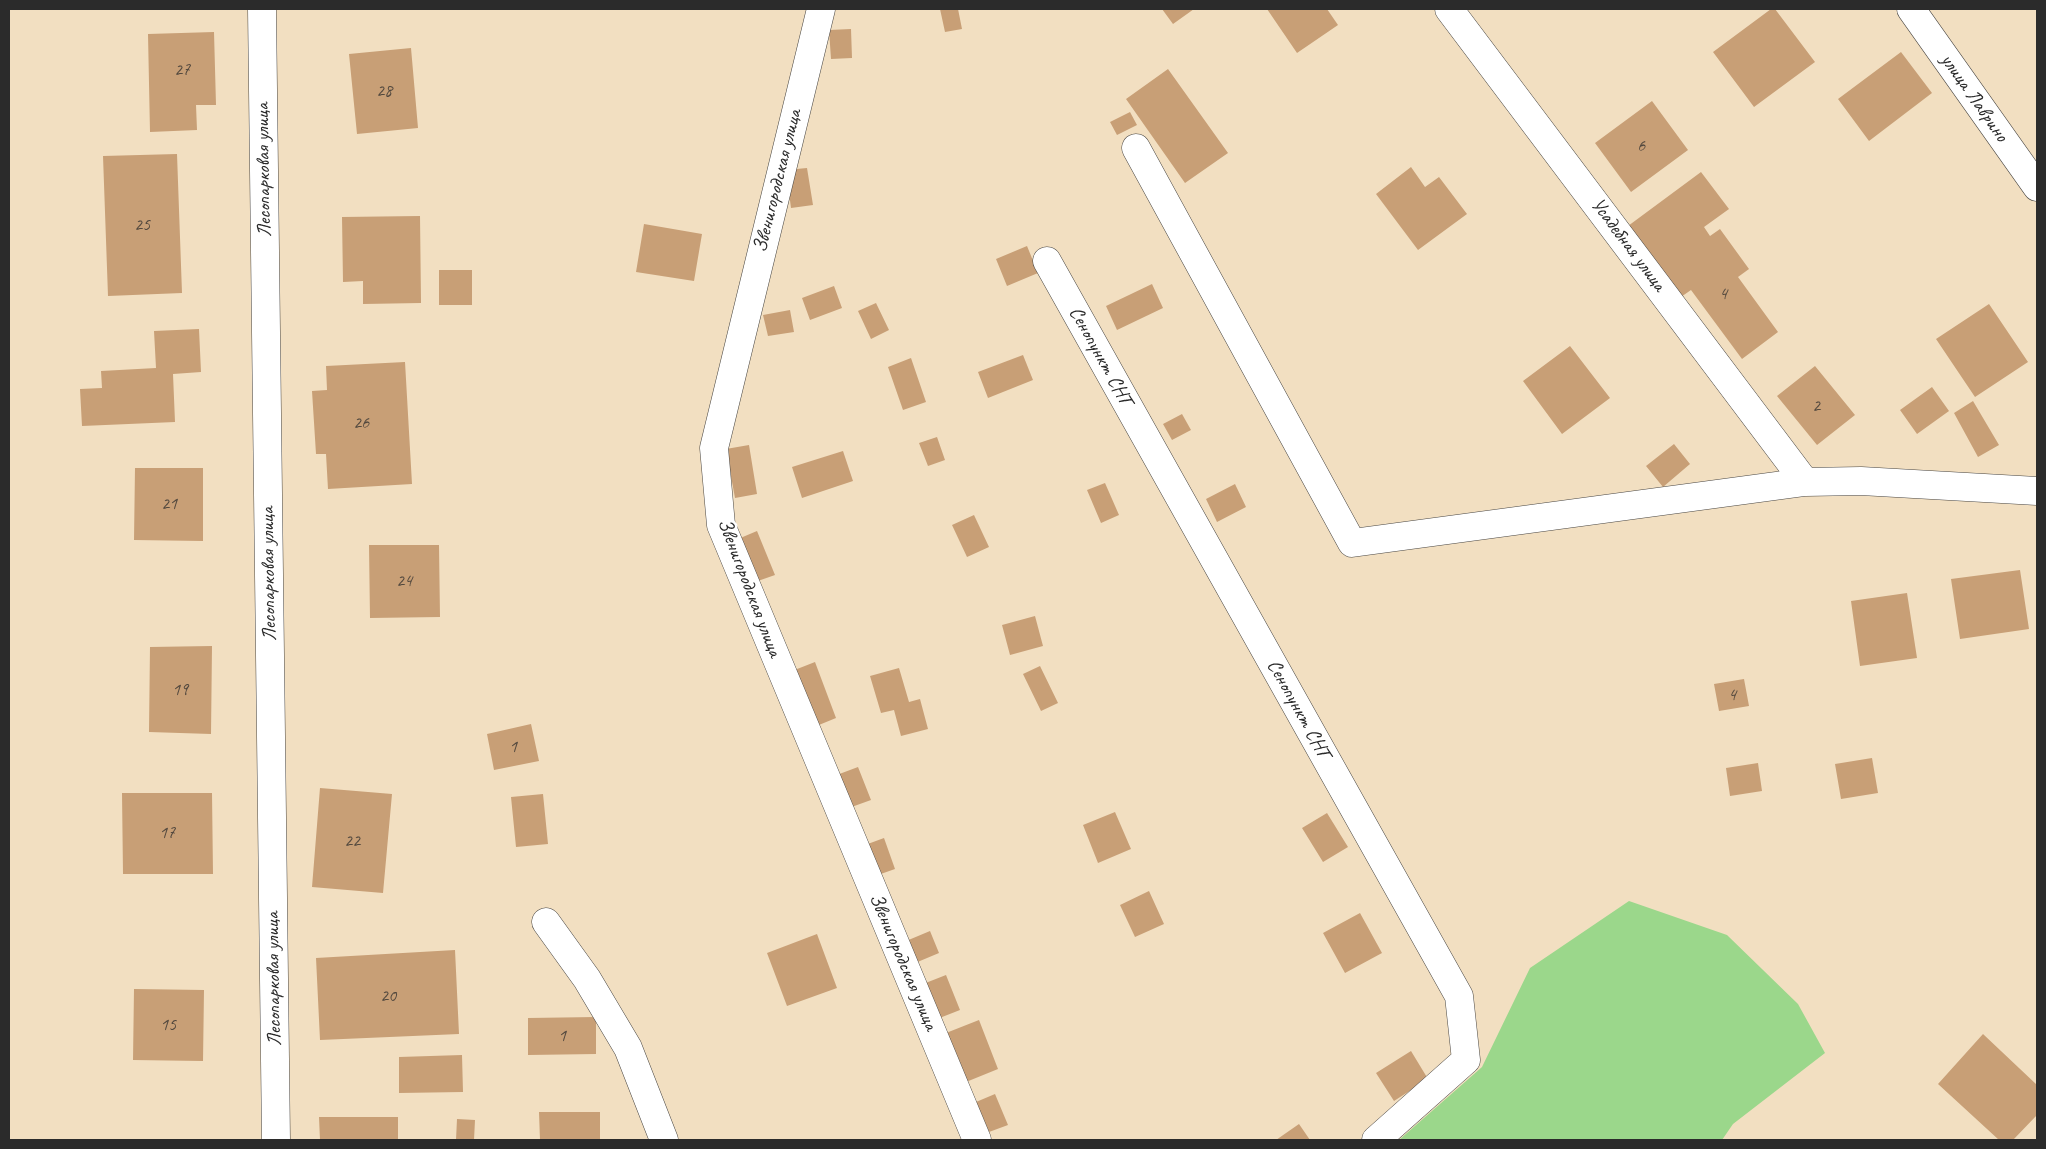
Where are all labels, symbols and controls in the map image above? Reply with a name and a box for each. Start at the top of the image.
street label: улица Лаврино [1935,49,2013,147]
house number: 27 [174,59,190,81]
house number: 28 [376,80,392,102]
street label: Лесопарковая улица [251,103,277,237]
street label: Звенигородская улица [749,107,807,255]
house number: 6 [1637,135,1645,157]
street label: Усадебная улица [1585,194,1671,296]
house number: 25 [134,214,150,236]
house number: 4 [1719,283,1727,305]
street label: Сенопункт СНТ [1063,303,1137,409]
house number: 2 [1812,395,1820,417]
house number: 26 [353,412,369,434]
house number: 21 [161,493,177,515]
street label: Лесопарковая улица [256,507,282,641]
street label: Звенигородская улица [712,515,786,661]
house number: 24 [396,570,412,592]
street label: Сенопункт СНТ [1261,656,1335,762]
house number: 19 [172,679,188,701]
house number: 4 [1728,684,1736,706]
house number: 1 [509,736,517,758]
house number: 17 [159,822,175,844]
house number: 22 [344,830,360,852]
street label: Звенигородская улица [863,890,943,1034]
street label: Лесопарковая улица [261,912,287,1046]
house number: 20 [380,985,396,1007]
house number: 15 [160,1014,176,1036]
house number: 1 [558,1025,566,1047]

